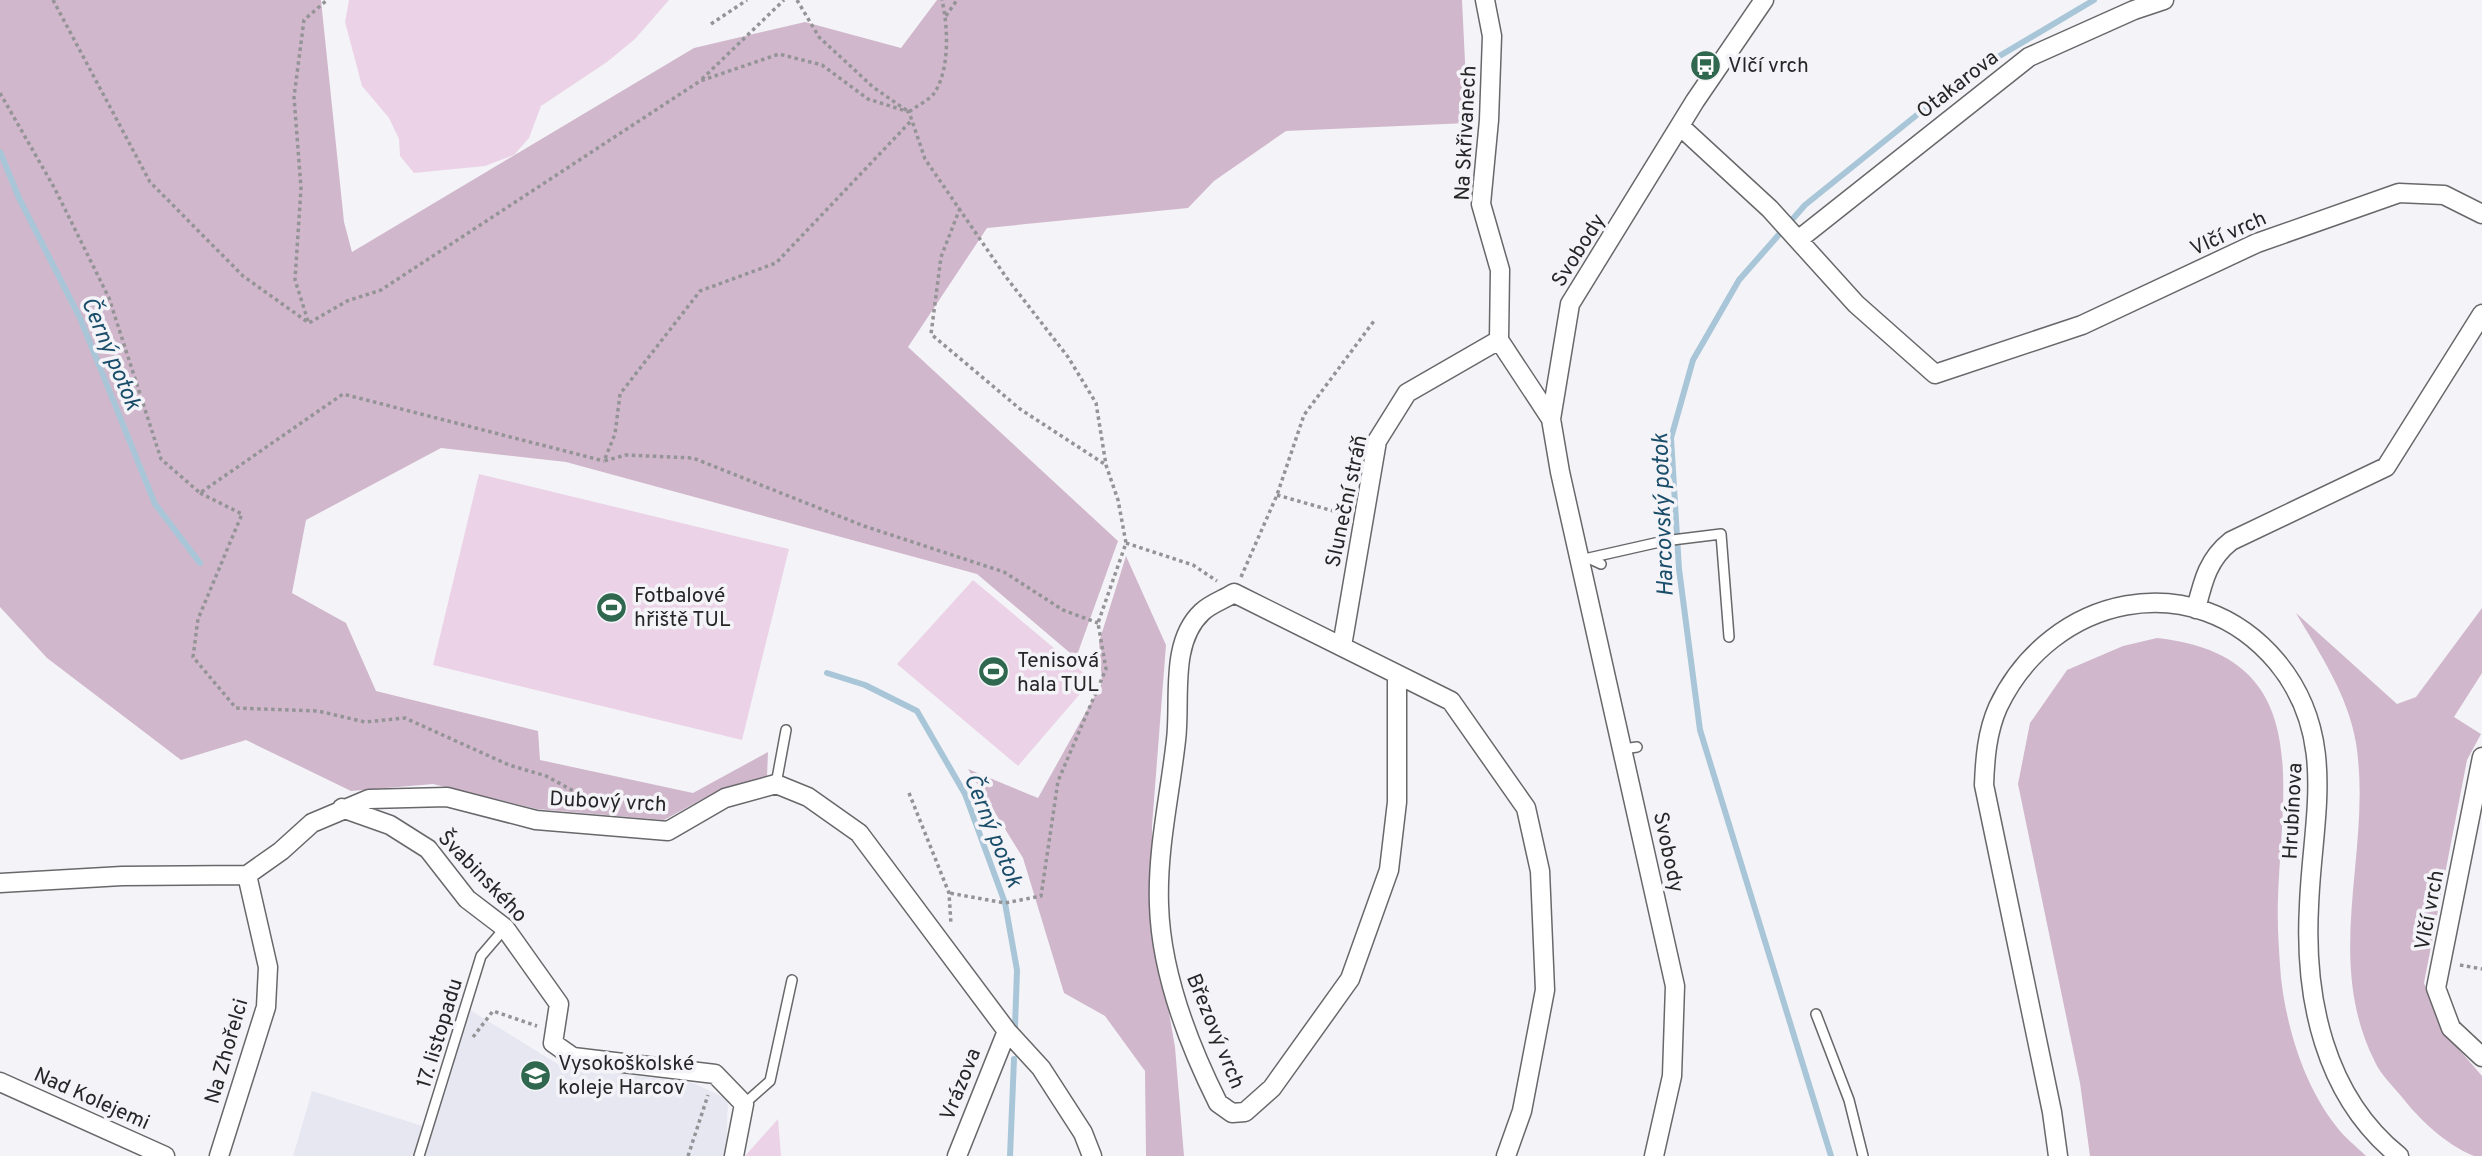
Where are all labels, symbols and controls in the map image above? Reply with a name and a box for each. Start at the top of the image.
street label: Otakarova [1912,45,2004,126]
bus stop icon: Vlčí vrch [1688,48,1722,82]
place label: Vlčí vrch [1728,53,1809,80]
street label: Na Skřivanech [1449,65,1484,201]
street label: Vlčí vrch [2186,206,2271,263]
street label: Svobody [1546,209,1612,293]
water label: Černý potok [73,292,149,415]
water label: Harcovský potok [1647,432,1682,597]
street label: Sluneční stráň [1320,433,1375,570]
place label: Fotbalové hřiště TUL [634,583,731,634]
sports icon: Fotbalové hřiště TUL [594,590,628,624]
place label: Tenisová hala TUL [1017,648,1099,699]
sports icon: Tenisová hala TUL [977,655,1011,689]
street label: Hrubínova [2277,762,2310,860]
water label: Černý potok [956,769,1030,892]
street label: Dubový vrch [548,786,667,819]
street label: Svobody [1646,810,1689,895]
street label: Švabinského [431,825,533,929]
street label: Vlčí vrch [2410,868,2451,953]
street label: Březový vrch [1179,970,1250,1093]
street label: 17. listopadu [411,975,470,1092]
street label: Na Zhořelci [200,996,255,1107]
street label: Vrázova [935,1044,988,1125]
place label: Vysokoškolské koleje Harcov [558,1051,694,1102]
school or university icon: Vysokoškolské koleje Harcov [518,1058,552,1092]
street label: Nad Kolejemi [29,1062,154,1137]

